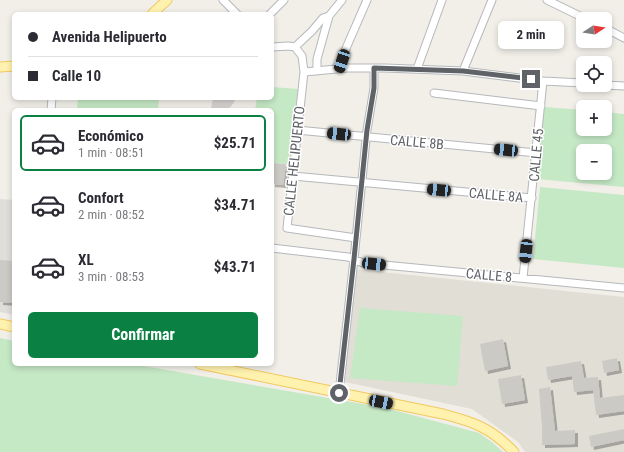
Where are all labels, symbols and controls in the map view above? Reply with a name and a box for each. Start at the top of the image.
north arrow [576,12,612,48]
map controls [576,12,612,180]
callout: 2 min [498,21,564,49]
text: 2 min [517,27,545,42]
text: Avenida Helipuerto [52,28,167,46]
car [333,48,351,74]
button: locate [576,56,612,92]
text: Calle 10 [52,67,101,85]
route end [522,70,540,88]
button: + [576,100,612,136]
street label: CALLE HELIPUERTO [280,105,308,217]
icon: car [30,125,66,161]
text: Económico [78,127,144,145]
car [326,127,352,141]
street label: CALLE 45 [526,128,546,182]
street label: CALLE 8B [389,132,445,152]
text: $25.71 [214,134,256,152]
car [494,143,518,157]
button: − [576,144,612,180]
text: 1 min · 08:51 [78,145,144,160]
car [427,183,451,197]
street label: CALLE 8A [468,185,524,205]
icon: car [30,187,66,223]
text: Confort [78,189,124,207]
text: $34.71 [214,196,256,214]
text: 2 min · 08:52 [78,207,144,222]
car [519,238,533,264]
icon: car [30,249,66,285]
text: XL [78,251,94,269]
car [361,257,387,271]
text: $43.71 [214,258,256,276]
street label: CALLE 8 [465,265,513,285]
text: 3 min · 08:53 [78,269,144,284]
button: Confirmar [28,312,258,358]
route start [330,384,348,402]
car [368,394,394,410]

